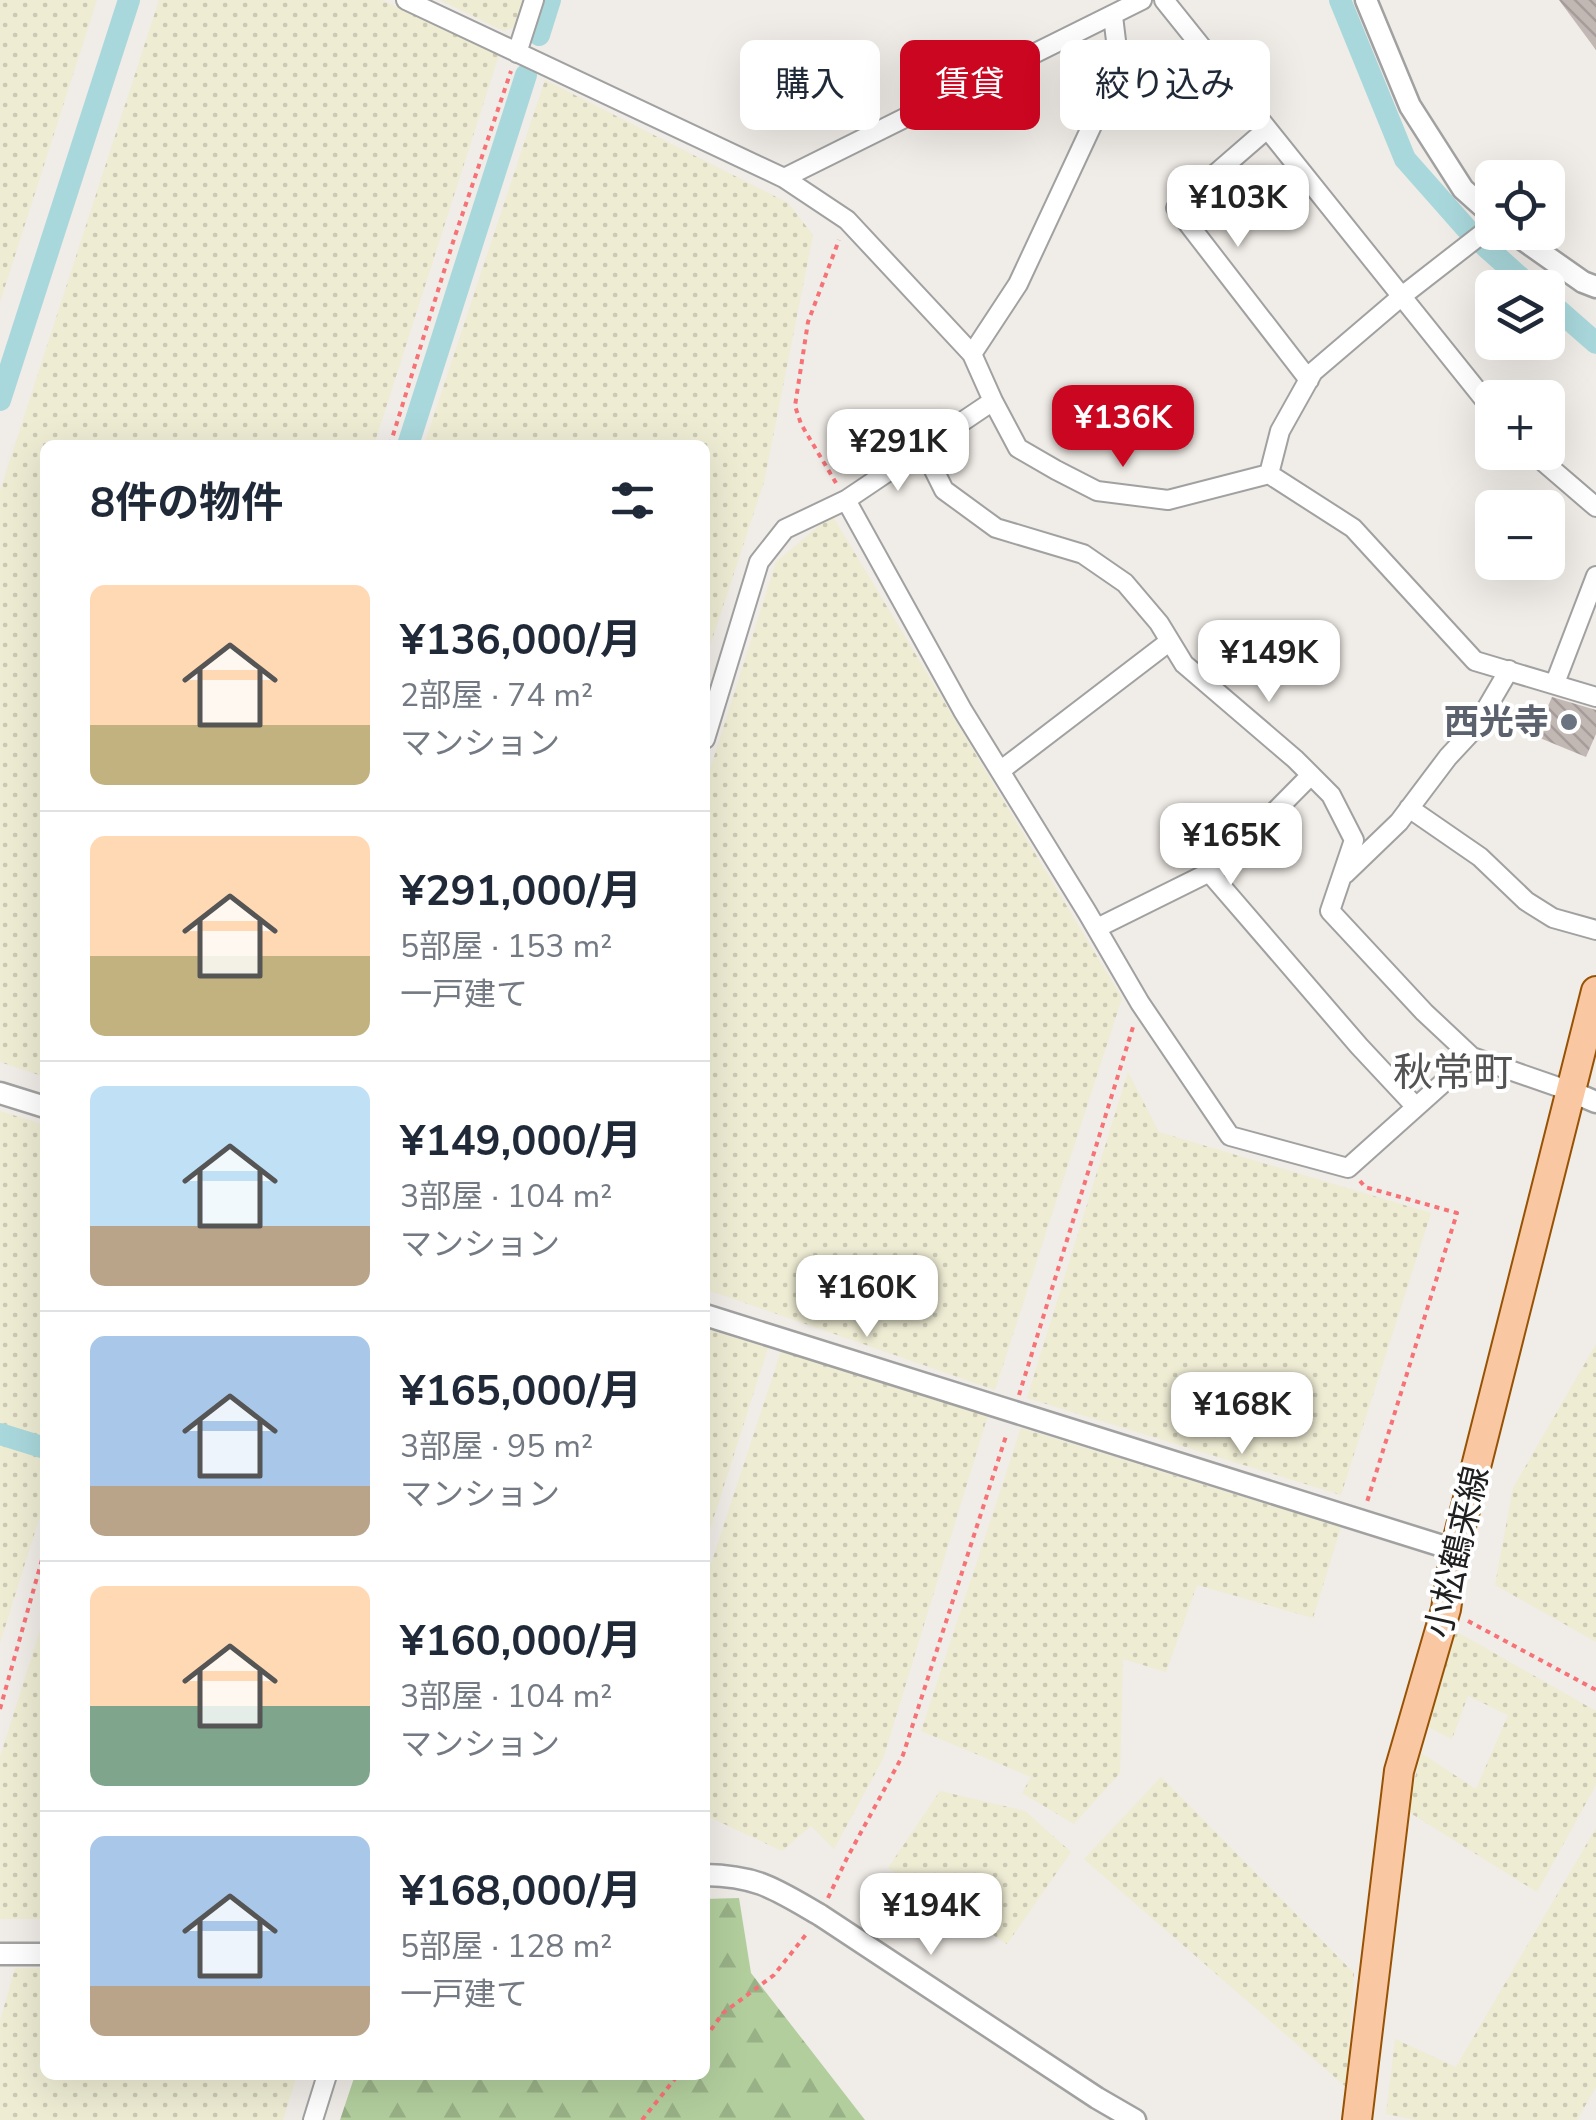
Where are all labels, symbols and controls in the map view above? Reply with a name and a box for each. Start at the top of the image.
chip: 購入 [740,40,880,130]
chip: 賃貸 [900,40,1040,130]
chip: 絞り込み [1060,40,1270,130]
map controls [1475,160,1565,580]
button: locate [1475,160,1565,250]
pin: ¥103K [1168,165,1308,250]
text: ¥103K [1189,176,1287,219]
button: layers [1475,270,1565,360]
button: + [1475,380,1565,470]
pin: ¥136K [1053,385,1193,470]
text: ¥136K [1074,396,1172,439]
pin: ¥291K [828,409,968,494]
text: ¥291K [849,420,947,463]
icon: filters [605,473,660,528]
text: 8件の物件 [90,475,283,532]
button: − [1475,490,1565,580]
text: ¥136,000/月 [400,612,642,669]
pin: ¥149K [1199,620,1339,705]
icon: home [170,625,290,745]
text: ¥149K [1220,631,1318,674]
text: 2部屋 · 74 m² [400,674,593,717]
place label: 西光寺 [1444,699,1549,746]
marker: 西光寺 [1558,711,1580,733]
text: マンション [400,722,560,765]
pin: ¥165K [1161,803,1301,888]
text: ¥165K [1182,814,1280,857]
text: ¥291,000/月 [400,863,642,920]
icon: home [170,876,290,996]
text: 5部屋 · 153 m² [400,925,612,968]
text: 一戸建て [400,973,528,1016]
district label: 秋常町 [1393,1046,1513,1100]
text: ¥149,000/月 [400,1113,642,1170]
icon: home [170,1126,290,1246]
text: 3部屋 · 104 m² [400,1175,612,1218]
text: マンション [400,1223,560,1266]
pin: ¥160K [797,1255,937,1340]
text: ¥160K [818,1266,916,1309]
text: ¥165,000/月 [400,1363,642,1420]
pin: ¥168K [1172,1372,1312,1457]
icon: home [170,1376,290,1496]
text: ¥168K [1193,1383,1291,1426]
text: 3部屋 · 95 m² [400,1425,593,1468]
street label: 小松鶴来線 [1415,1462,1500,1643]
text: マンション [400,1473,560,1516]
text: ¥160,000/月 [400,1613,642,1670]
icon: home [170,1626,290,1746]
text: 3部屋 · 104 m² [400,1675,612,1718]
text: マンション [400,1723,560,1766]
text: ¥168,000/月 [400,1863,642,1920]
pin: ¥194K [861,1873,1001,1958]
icon: home [170,1876,290,1996]
text: ¥194K [882,1884,980,1927]
text: 5部屋 · 128 m² [400,1925,612,1968]
text: 一戸建て [400,1973,528,2016]

